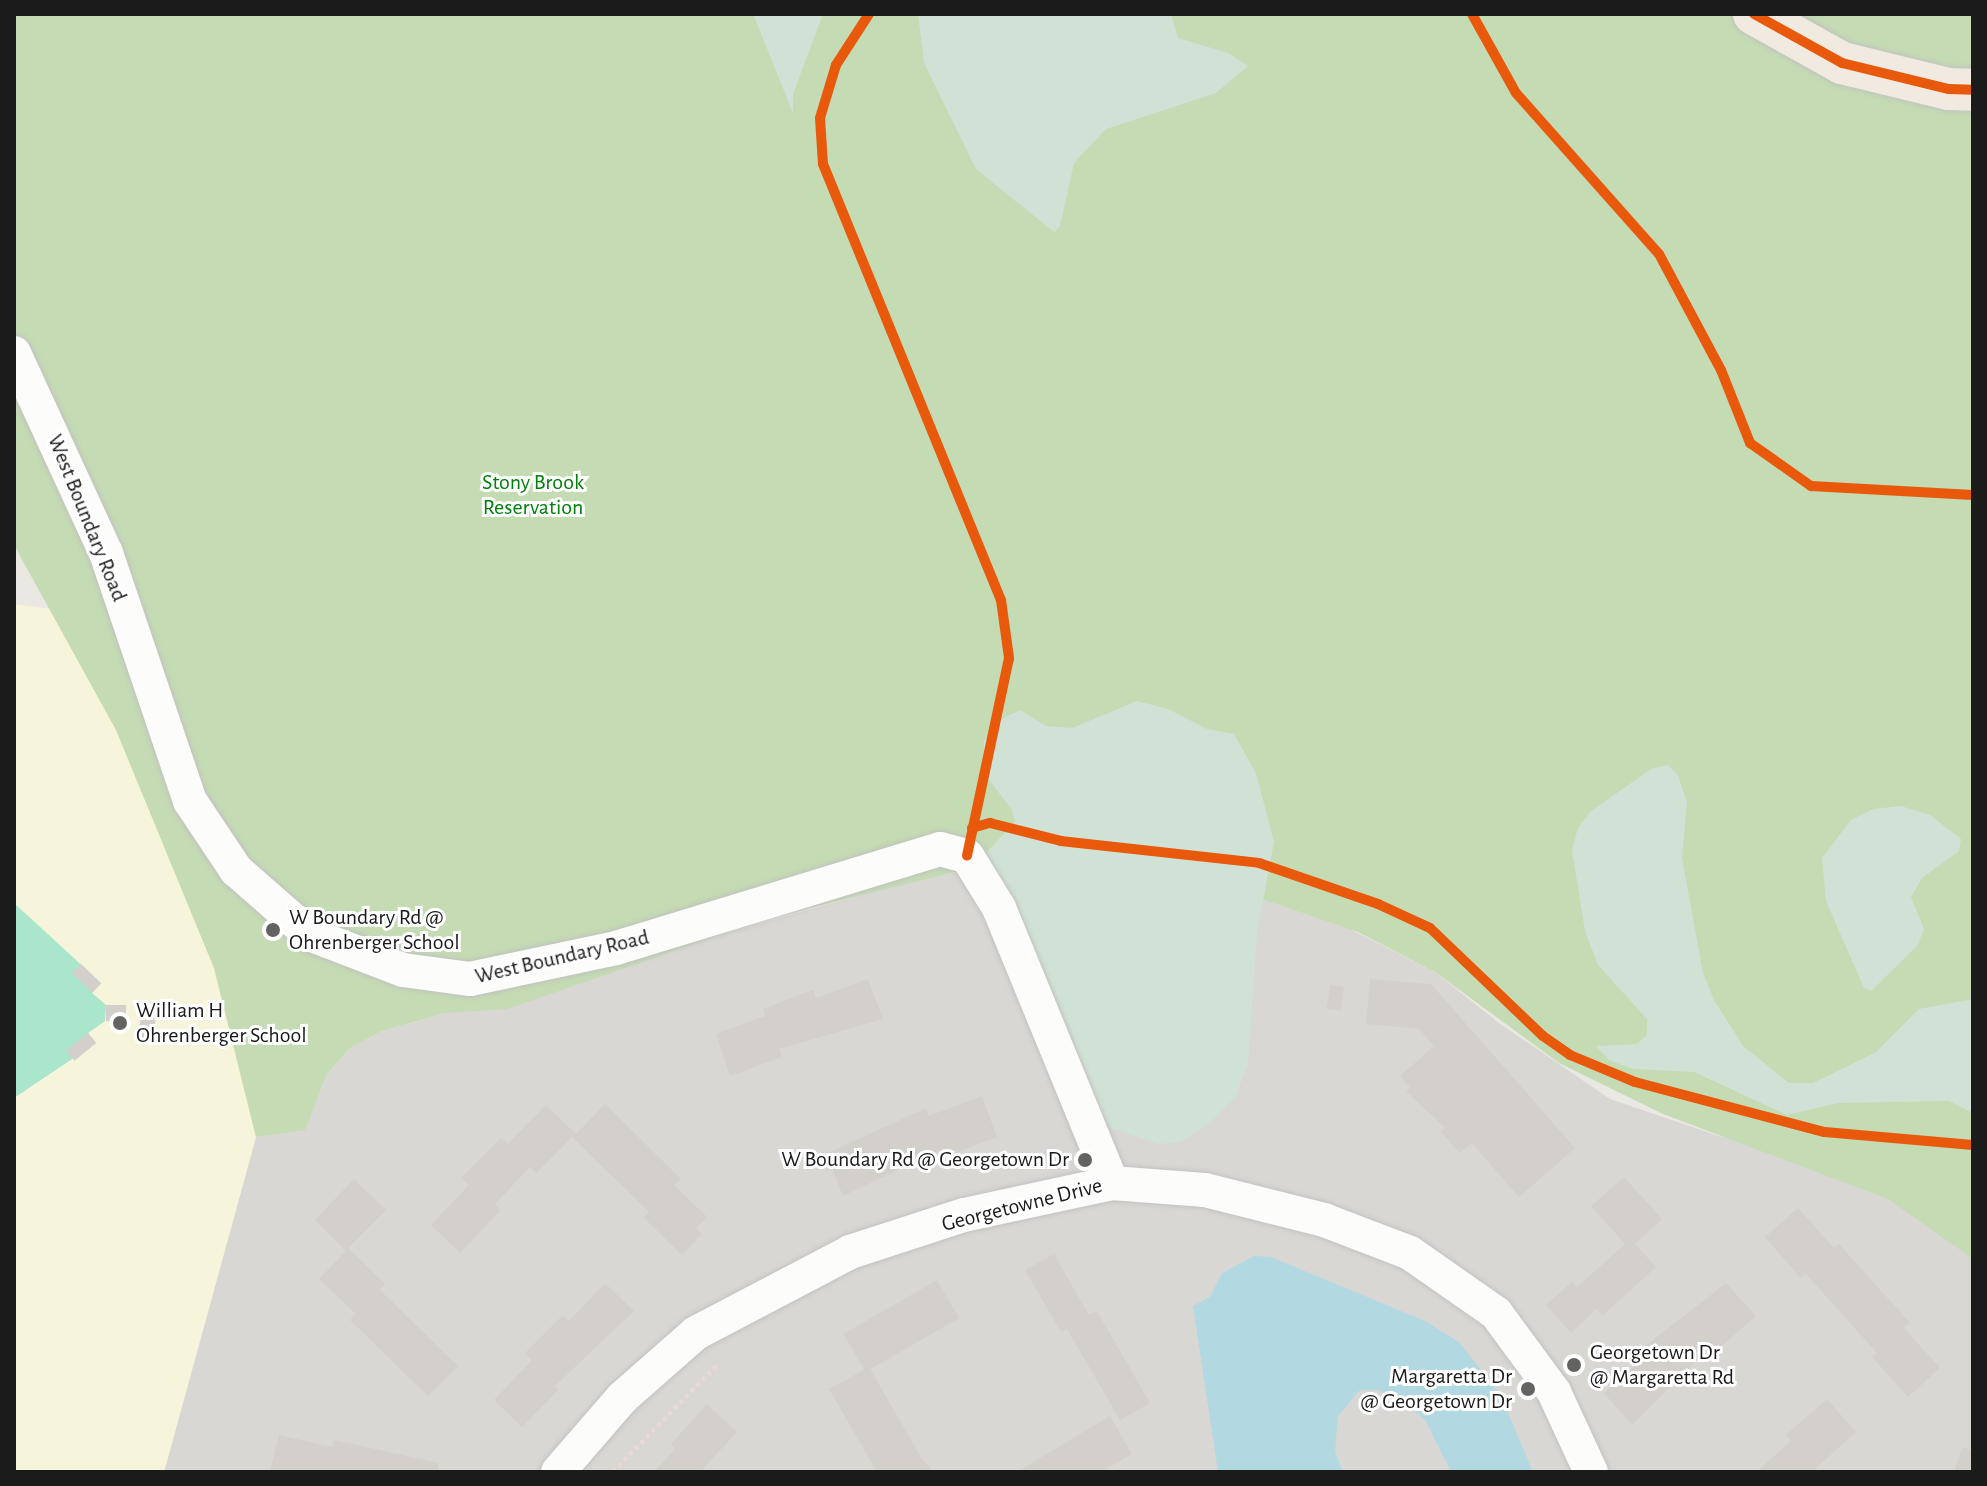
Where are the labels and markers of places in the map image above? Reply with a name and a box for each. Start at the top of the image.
place label: W Boundary Rd @ Ohrenberger School [289,904,460,956]
marker: W Boundary Rd @ Ohrenberger School [264,921,282,939]
place label: William H Ohrenberger School [136,997,307,1048]
marker: William H Ohrenberger School [111,1014,129,1032]
place label: W Boundary Rd @ Georgetown Dr [781,1147,1069,1173]
marker: W Boundary Rd @ Georgetown Dr [1076,1151,1094,1169]
place label: Georgetown Dr @ Margaretta Rd [1590,1339,1734,1390]
marker: Georgetown Dr @ Margaretta Rd [1565,1356,1583,1374]
place label: Margaretta Dr @ Georgetown Dr [1360,1363,1512,1414]
marker: Margaretta Dr @ Georgetown Dr [1519,1380,1537,1398]

